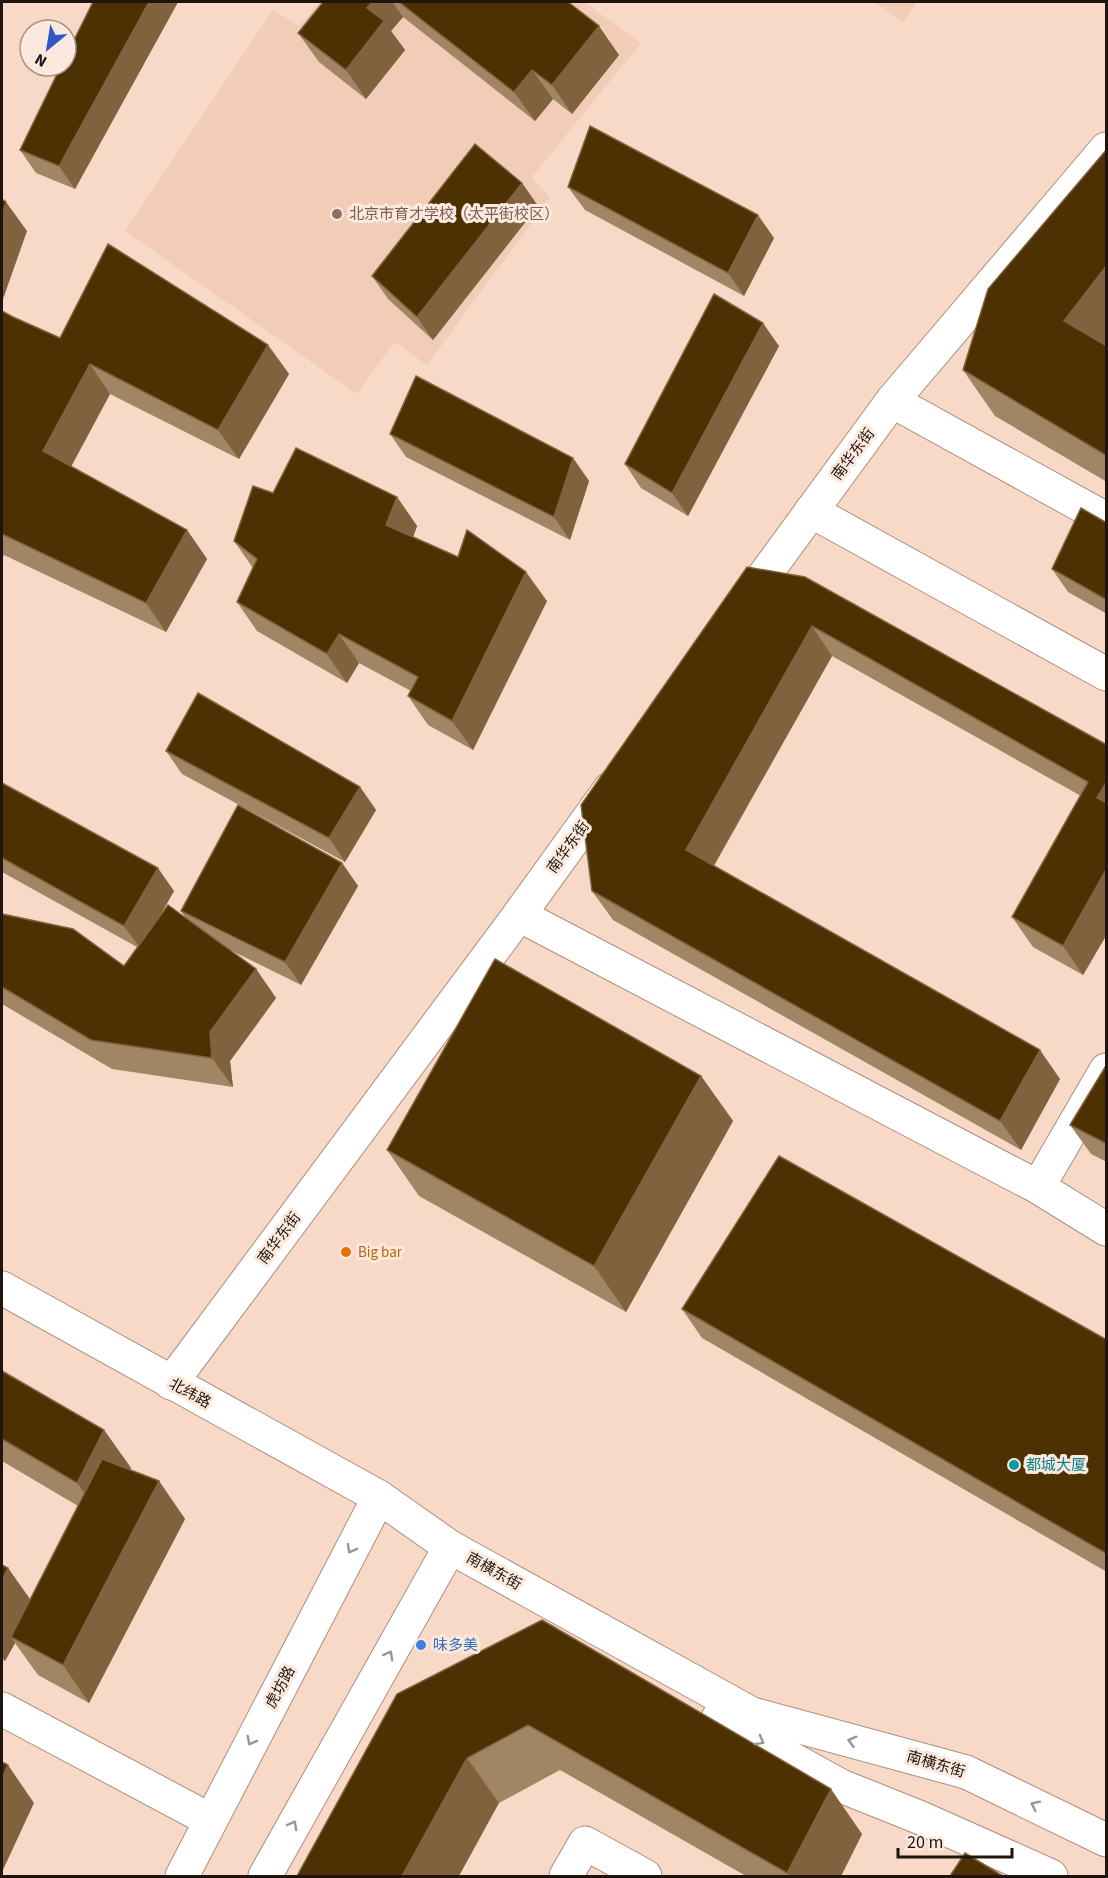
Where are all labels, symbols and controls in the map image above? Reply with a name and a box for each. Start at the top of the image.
north arrow [18,18,78,78]
text: N [31,48,51,72]
place label: 北京市育才学校（太平街校区） [349,204,559,225]
marker: 北京市育才学校（太平街校区） [330,207,344,221]
street label: 南华东街 [827,424,880,485]
street label: 南华东街 [542,817,595,878]
street label: 南华东街 [253,1208,306,1269]
place label: Big bar [358,1242,403,1263]
marker: Big bar [339,1245,353,1259]
street label: 北纬路 [165,1373,215,1414]
place label: 都城大厦 [1026,1455,1086,1476]
marker: 都城大厦 [1007,1458,1021,1472]
one-way arrow [347,1543,359,1554]
street label: 南横东街 [462,1548,525,1595]
place label: 味多美 [433,1635,478,1656]
marker: 味多美 [414,1638,428,1652]
one-way arrow [382,1651,393,1662]
street label: 虎坊路 [261,1662,300,1712]
one-way arrow [247,1734,258,1745]
one-way arrow [754,1734,764,1745]
one-way arrow [847,1736,858,1748]
street label: 南横东街 [904,1746,968,1783]
one-way arrow [1030,1801,1041,1813]
one-way arrow [286,1821,298,1832]
scale bar [898,1821,1012,1859]
text: 20 m [907,1830,943,1855]

